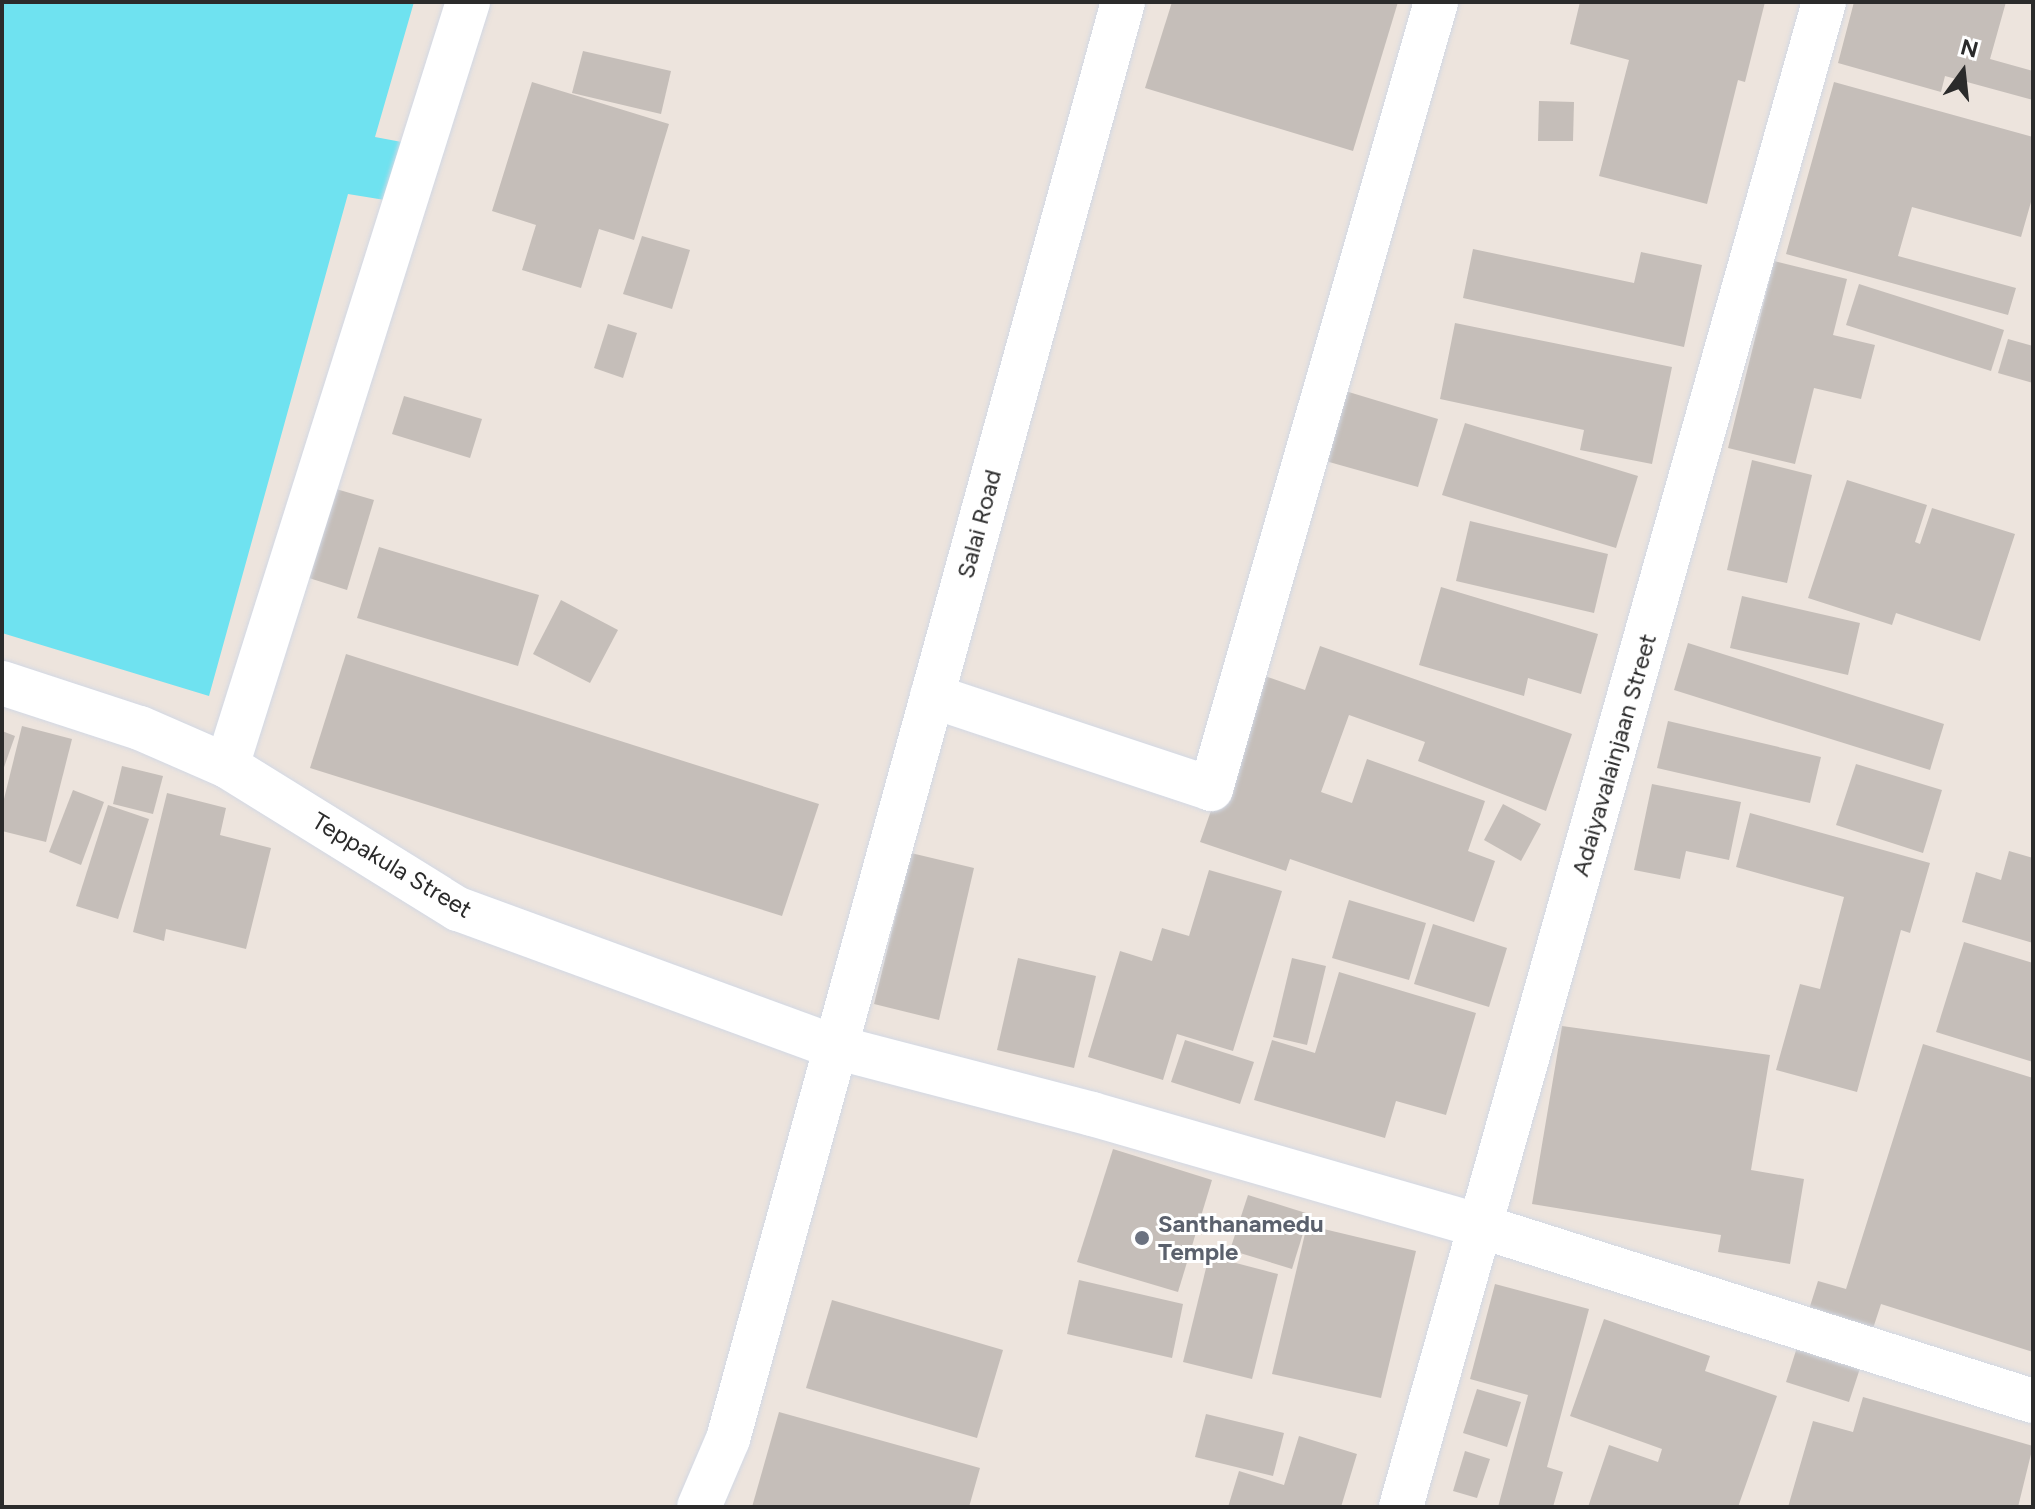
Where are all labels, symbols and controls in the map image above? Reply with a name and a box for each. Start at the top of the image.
north arrow [1923,32,2003,112]
text: N [1958,33,1981,64]
street label: Salai Road [951,467,1007,581]
street label: Adaiyavalainjaan Street [1566,631,1662,879]
street label: Teppakula Street [307,806,477,924]
place label: Santhanamedu Temple [1158,1210,1324,1266]
marker: Santhanamedu Temple [1133,1229,1151,1247]

